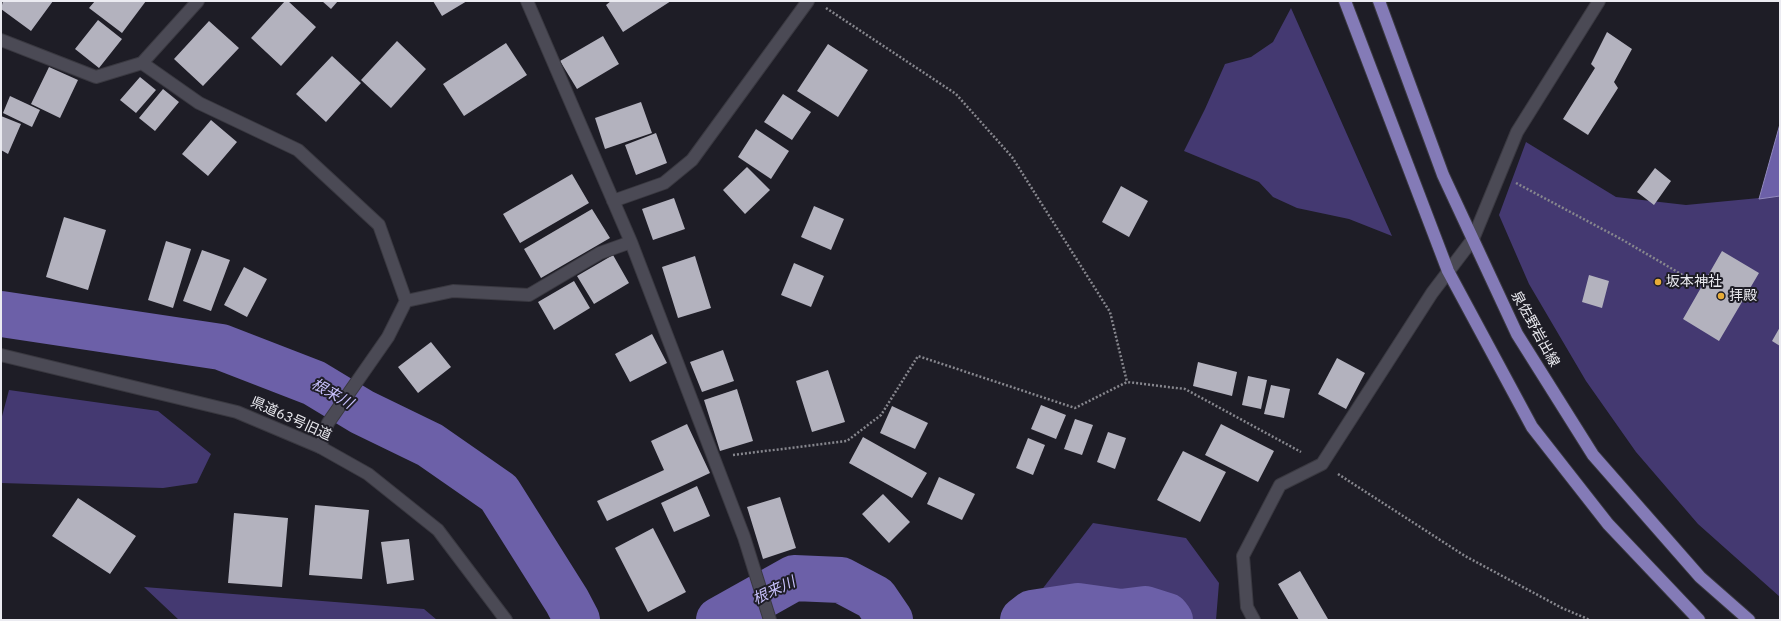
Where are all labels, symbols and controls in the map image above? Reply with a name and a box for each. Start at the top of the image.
place label: 坂本神社 [1666,274,1722,290]
marker: 坂本神社 [1653,277,1663,287]
street label: 泉佐野岩出線 [1507,288,1563,370]
place label: 拝殿 [1729,288,1757,304]
marker: 拝殿 [1716,291,1726,301]
water label: 根来川 [308,375,356,413]
street label: 県道63号旧道 [248,394,334,444]
water label: 根来川 [750,573,798,609]

